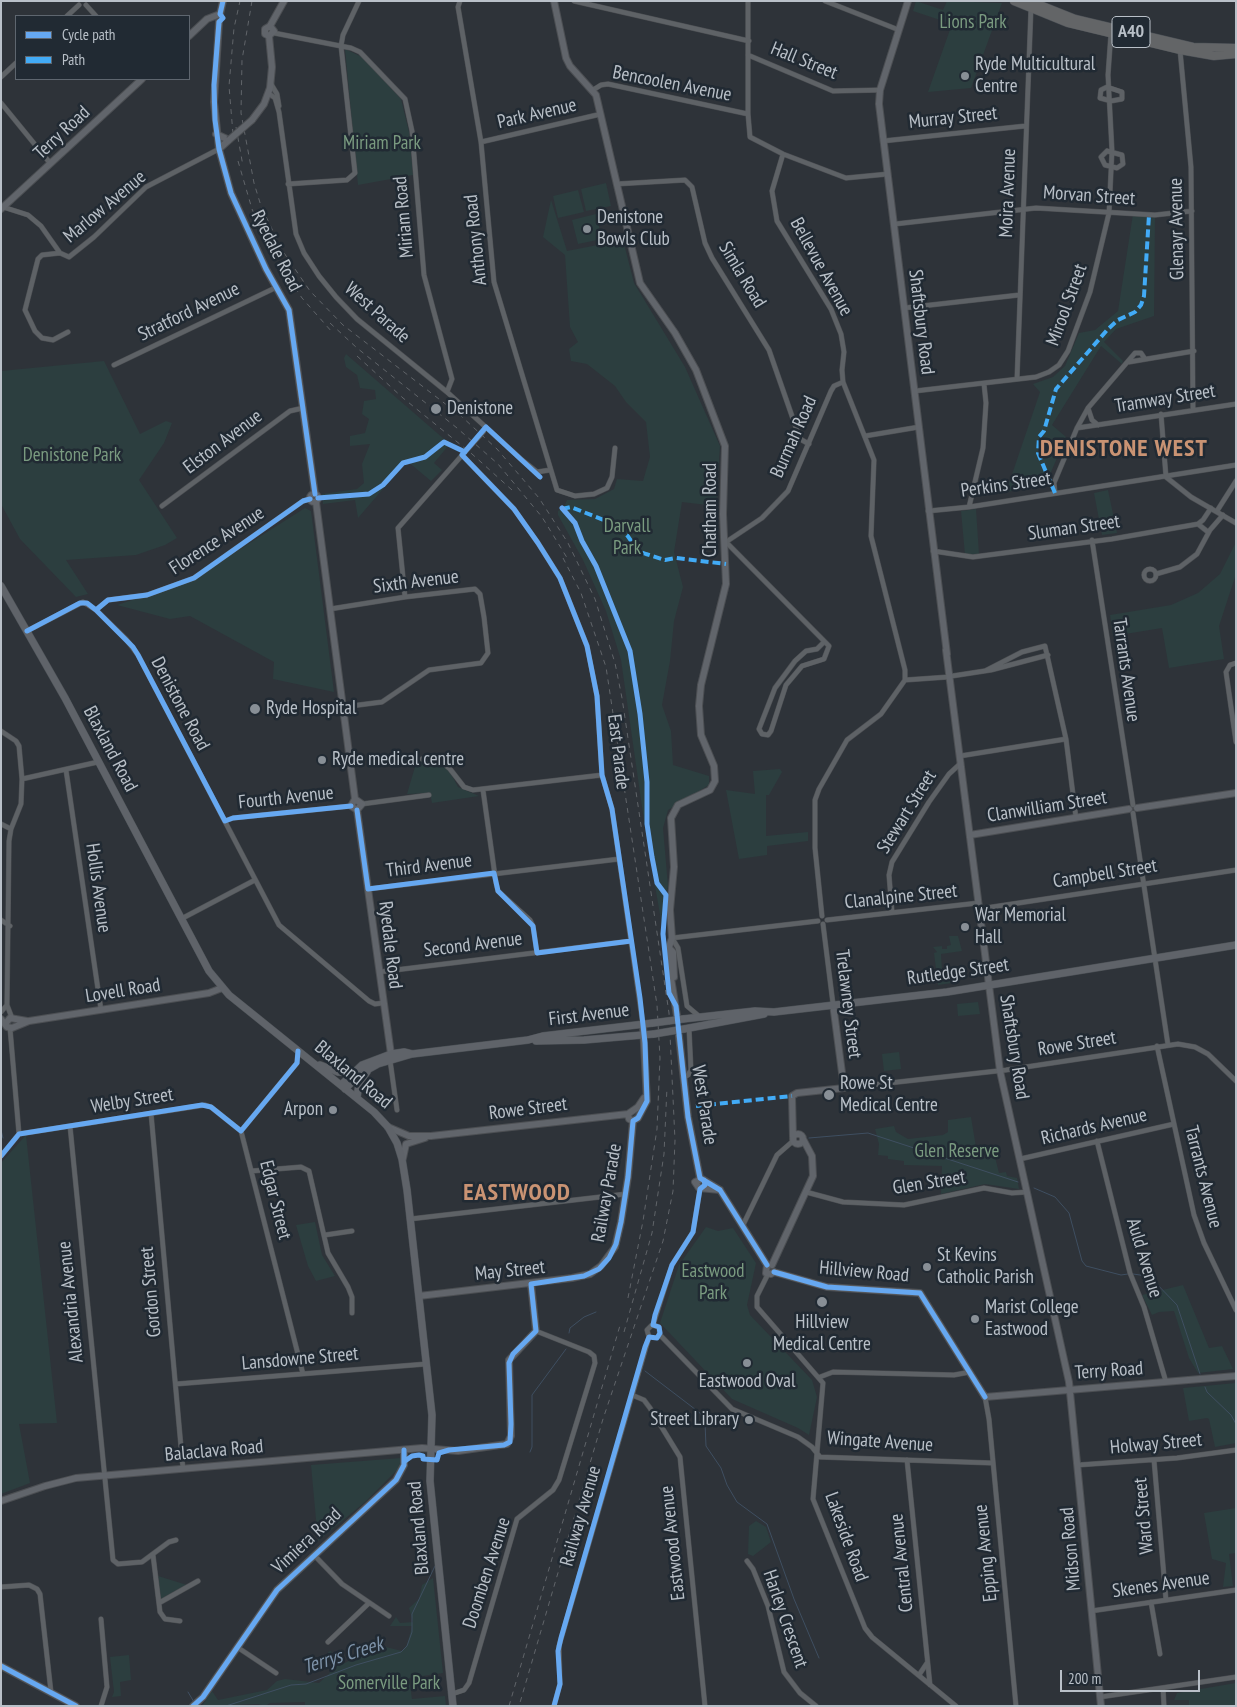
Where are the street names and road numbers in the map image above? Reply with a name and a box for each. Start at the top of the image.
road number: A40 [1112,16,1150,48]
street label: Hall Street [767,37,841,85]
street label: Bencoolen Avenue [611,61,733,107]
street label: Park Avenue [495,94,579,134]
street label: Terry Road [29,101,95,165]
street label: Murray Street [908,102,998,134]
street label: Moira Avenue [995,148,1021,238]
street label: Marlow Avenue [59,166,151,248]
street label: Miriam Road [389,175,419,259]
street label: Glenayr Avenue [1165,178,1189,280]
street label: Morvan Street [1042,181,1136,211]
street label: Anthony Road [460,194,492,286]
street label: Ryedale Road [246,207,306,295]
street label: Bellevue Avenue [785,214,857,320]
street label: Simla Road [713,238,771,312]
street label: Mirool Street [1042,261,1092,349]
street label: Shaftsbury Road [903,268,939,376]
street label: Stratford Avenue [135,278,243,346]
street label: West Parade [340,278,414,348]
street label: Tramway Street [1113,380,1217,418]
street label: Burmah Road [766,393,822,481]
street label: Elston Avenue [179,405,267,479]
street label: Chatham Road [700,463,722,557]
street label: Perkins Street [960,467,1052,503]
street label: Florence Avenue [165,502,269,580]
street label: Sluman Street [1027,510,1121,546]
street label: Sixth Avenue [372,565,460,599]
street label: Tarrants Avenue [1107,617,1145,723]
street label: Denistone Road [146,653,214,755]
street label: Blaxland Road [78,702,142,796]
street label: East Parade [602,713,634,791]
street label: Stewart Street [872,766,942,858]
street label: Fourth Avenue [237,782,335,814]
street label: Clanwilliam Street [986,786,1108,828]
street label: Hollis Avenue [80,842,116,934]
street label: Third Avenue [385,849,473,883]
street label: Campbell Street [1051,855,1159,893]
street label: Clanalpine Street [844,880,958,914]
street label: Ryedale Road [373,900,407,990]
street label: Second Avenue [422,928,524,962]
street label: Trelawney Street [830,948,866,1060]
street label: Rutledge Street [906,954,1010,990]
street label: Lovell Road [84,974,162,1008]
street label: Shaftsbury Road [994,993,1034,1101]
street label: First Avenue [547,999,631,1031]
street label: Rowe Street [1036,1027,1118,1061]
street label: Blaxland Road [310,1036,396,1114]
street label: West Parade [686,1064,722,1146]
street label: Welby Street [89,1083,175,1119]
street label: Rowe Street [488,1093,568,1125]
street label: Richards Avenue [1039,1104,1149,1150]
street label: Tarrants Avenue [1179,1124,1227,1230]
street label: Railway Parade [587,1142,627,1244]
street label: Edgar Street [254,1158,296,1242]
street label: Glen Street [891,1166,967,1200]
street label: Auld Avenue [1121,1215,1167,1301]
street label: Alexandria Avenue [53,1240,89,1364]
street label: Gordon Street [136,1246,166,1338]
street label: May Street [474,1256,546,1286]
street label: Hillview Road [818,1257,910,1287]
street label: Lansdowne Street [241,1343,359,1375]
street label: Terry Road [1074,1357,1144,1385]
street label: Wingate Avenue [826,1427,934,1457]
street label: Holway Street [1109,1429,1203,1459]
street label: Balaclava Road [164,1435,264,1467]
street label: Railway Avenue [556,1463,606,1569]
street label: Ward Street [1129,1477,1159,1555]
street label: Blaxland Road [404,1480,434,1576]
street label: Eastwood Avenue [656,1485,690,1601]
street label: Lakeside Road [819,1489,873,1585]
street label: Vimiera Road [268,1503,346,1579]
street label: Epping Avenue [970,1503,1002,1603]
street label: Midson Road [1056,1506,1086,1592]
street label: Central Avenue [885,1513,919,1613]
street label: Doomben Avenue [458,1515,516,1631]
street label: Harley Crescent [758,1567,812,1671]
street label: Skenes Avenue [1111,1567,1211,1603]

